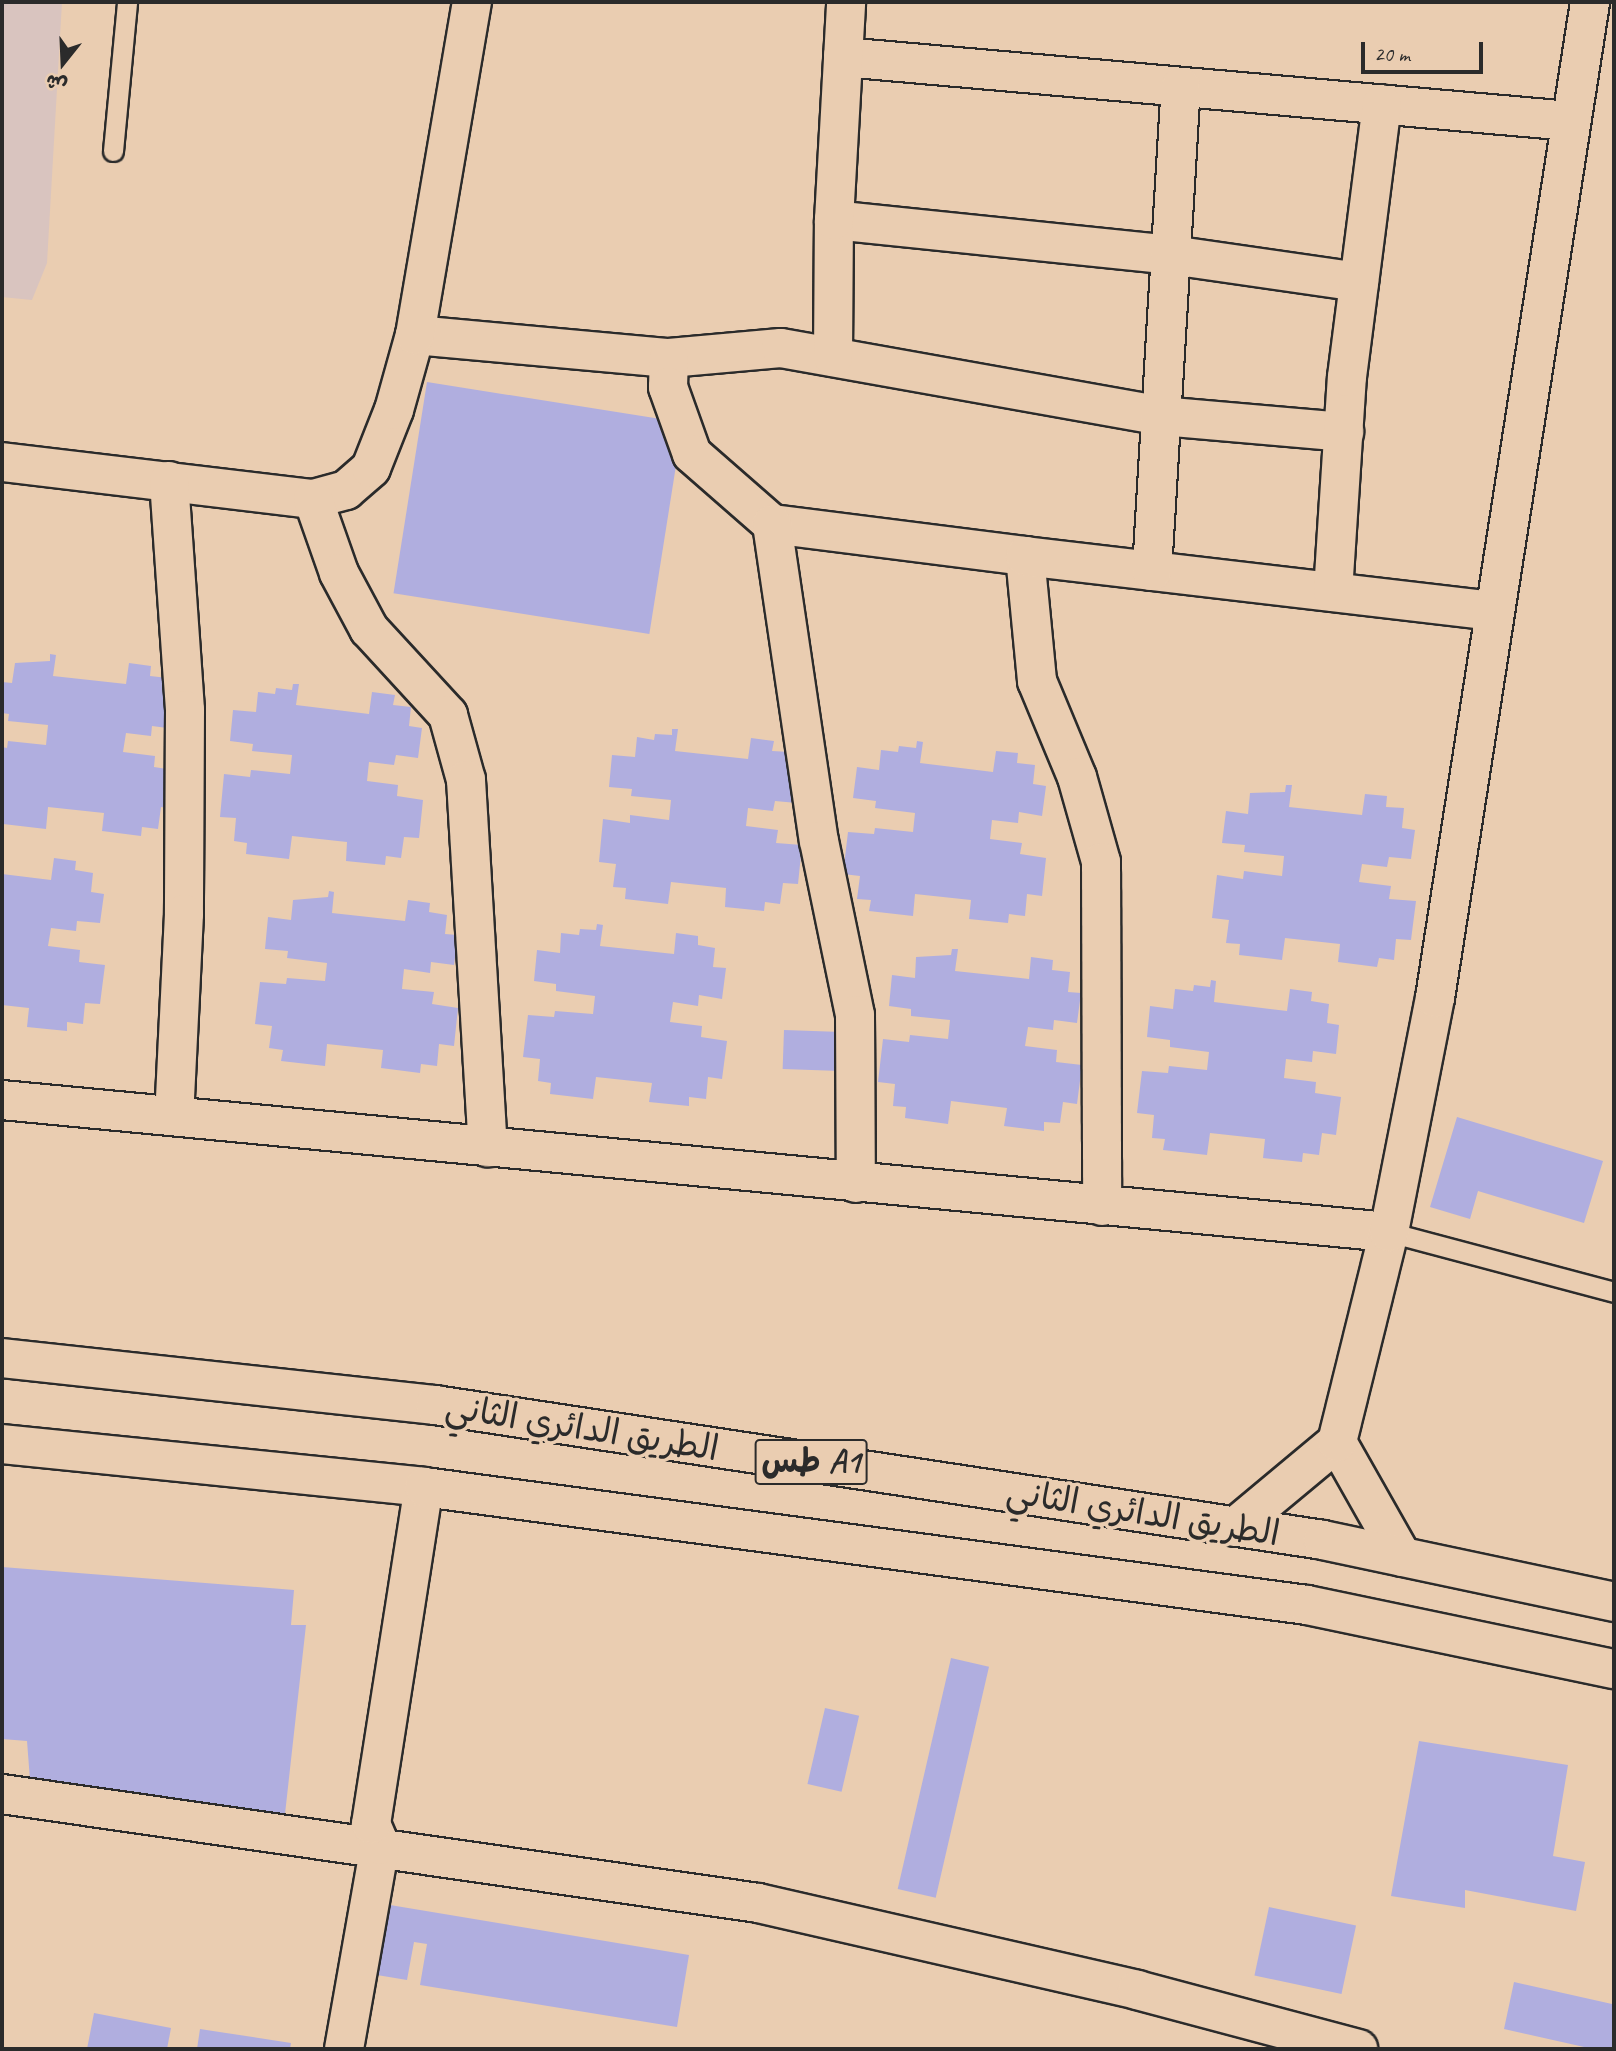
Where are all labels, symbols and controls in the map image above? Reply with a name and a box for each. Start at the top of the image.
north arrow [28,28,98,98]
scale bar [1364,28,1486,72]
text: 20 m [1374,41,1410,67]
text: ش [43,68,70,98]
street label: الطريق الدائري الثاني [442,1386,722,1470]
road number: طس A1 [753,1432,869,1492]
street label: الطريق الدائري الثاني [1003,1471,1283,1555]

